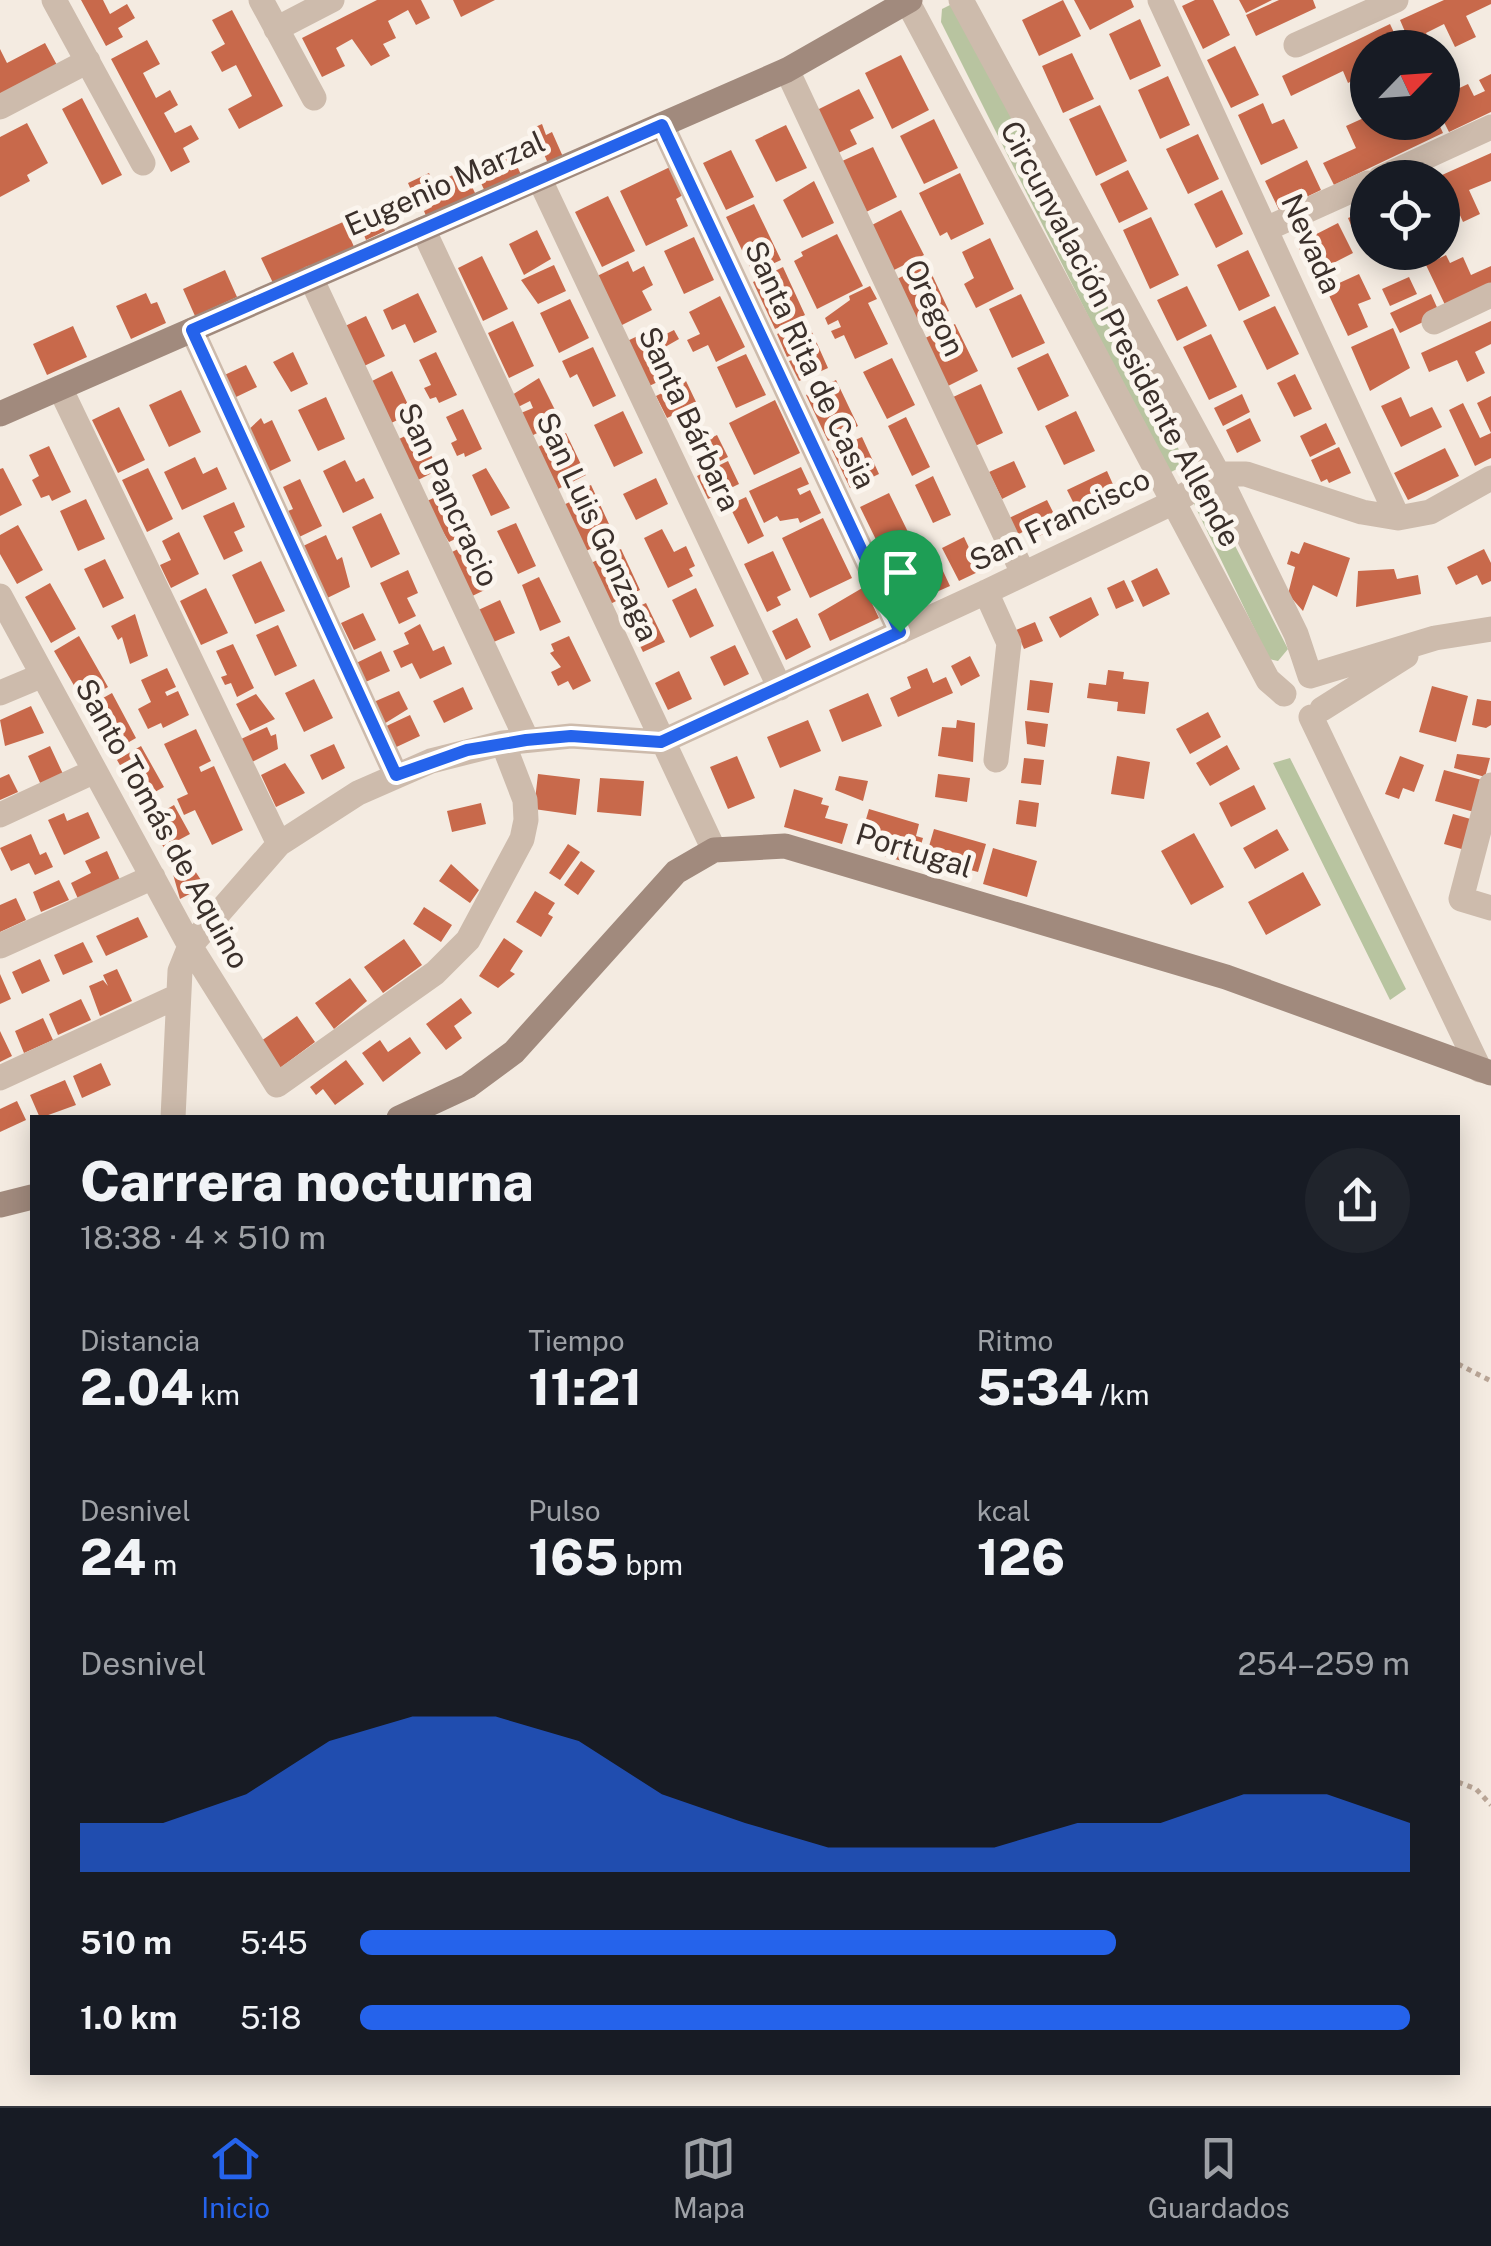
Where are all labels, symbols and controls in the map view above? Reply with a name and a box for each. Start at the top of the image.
north arrow [1350,30,1460,140]
map controls [1350,30,1460,270]
street label: Circunvalación Presidente Allende [993,115,1249,553]
street label: Eugenio Marzal [339,123,550,243]
button: locate [1350,160,1460,270]
street label: Nevada [1274,188,1350,299]
street label: Santa Rita de Casia [738,235,884,494]
street label: Oregon [897,253,973,362]
street label: Santa Bárbara [631,321,748,516]
street label: San Pancracio [391,397,507,592]
street label: San Luis Gonzaga [529,407,667,647]
street label: San Francisco [964,460,1156,578]
pin [858,530,943,633]
icon: arrive [873,545,928,600]
street label: Santo Tomás de Aquino [68,672,258,975]
street label: Portugal [852,815,977,885]
button: share [1305,1148,1410,1253]
text: Carrera nocturna [80,1149,534,1213]
text: 18:38 · 4 × 510 m [80,1219,326,1256]
text: Distancia [80,1324,200,1357]
text: Tiempo [528,1324,624,1357]
text: Ritmo [977,1324,1053,1357]
text: 2.04 [80,1357,193,1416]
text: 11:21 [528,1357,642,1416]
text: 5:34 [977,1357,1093,1416]
text: km [193,1378,240,1411]
text: /km [1093,1378,1150,1411]
text: Desnivel [80,1494,191,1527]
text: Pulso [528,1494,601,1527]
text: kcal [977,1494,1031,1527]
text: 24 [80,1527,146,1586]
text: 165 [528,1527,619,1586]
text: 126 [977,1527,1065,1586]
text: m [146,1548,177,1581]
text: bpm [619,1548,683,1581]
text: Desnivel [80,1645,206,1682]
text: 254–259 m [1238,1645,1410,1682]
text: 510 m [80,1924,172,1961]
text: 5:45 [240,1924,308,1961]
text: 1.0 km [80,1999,177,2036]
text: 5:18 [240,1999,301,2036]
tab: Inicio [201,2131,270,2224]
tab: Mapa [673,2131,745,2224]
tab: Guardados [1148,2131,1290,2224]

